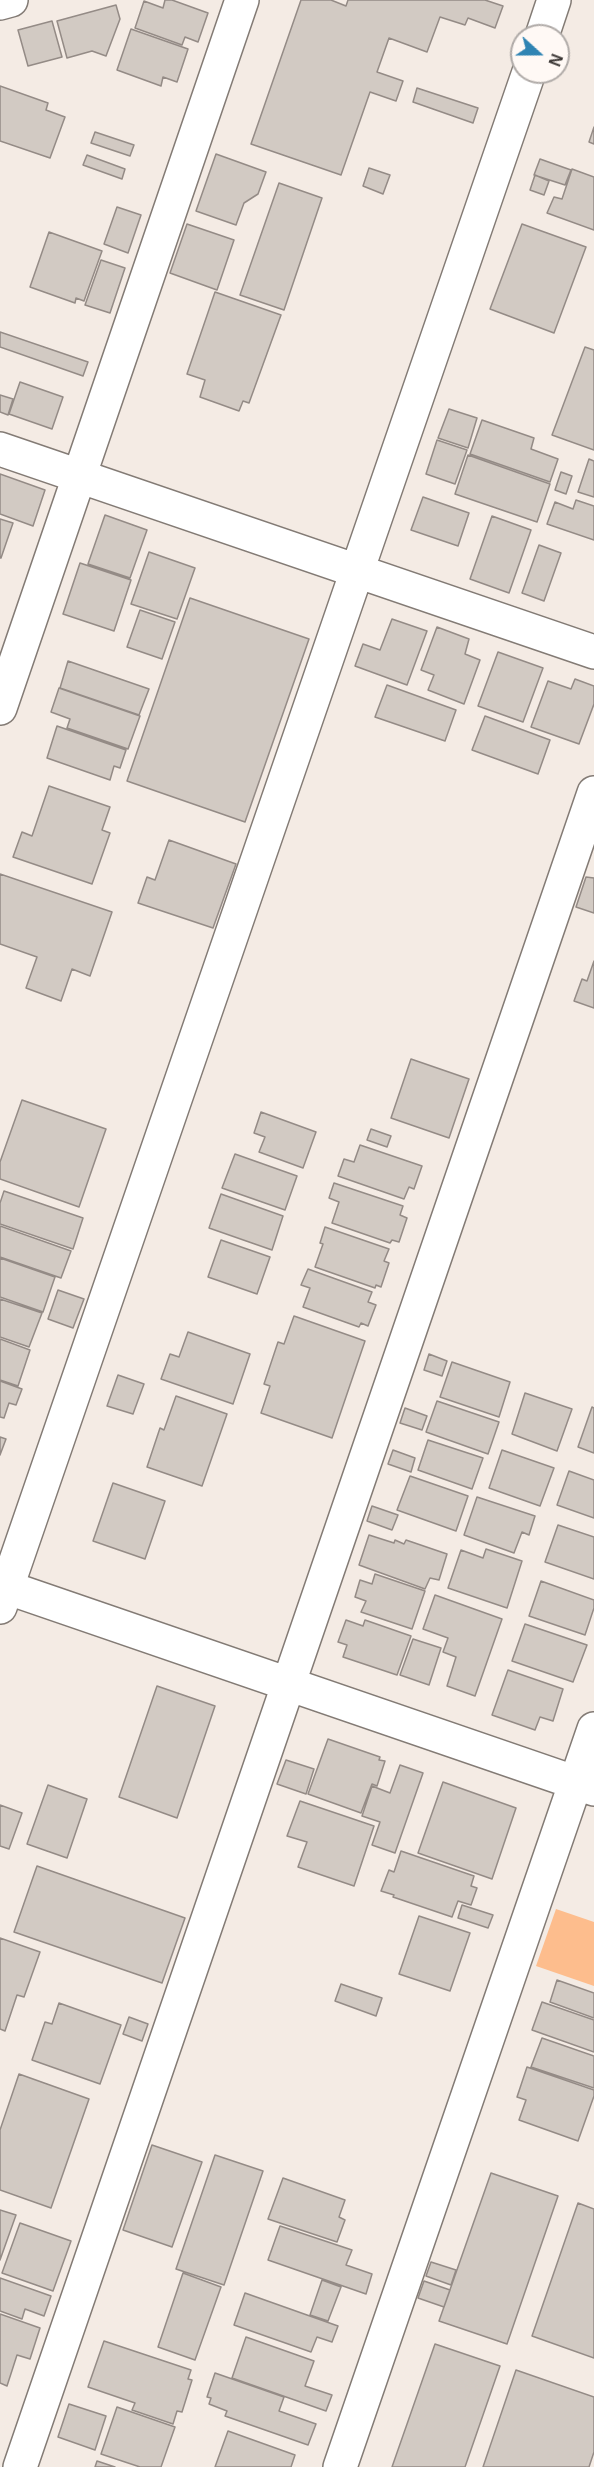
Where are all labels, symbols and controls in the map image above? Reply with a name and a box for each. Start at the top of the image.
north arrow [510,24,570,84]
text: N [545,51,565,68]

